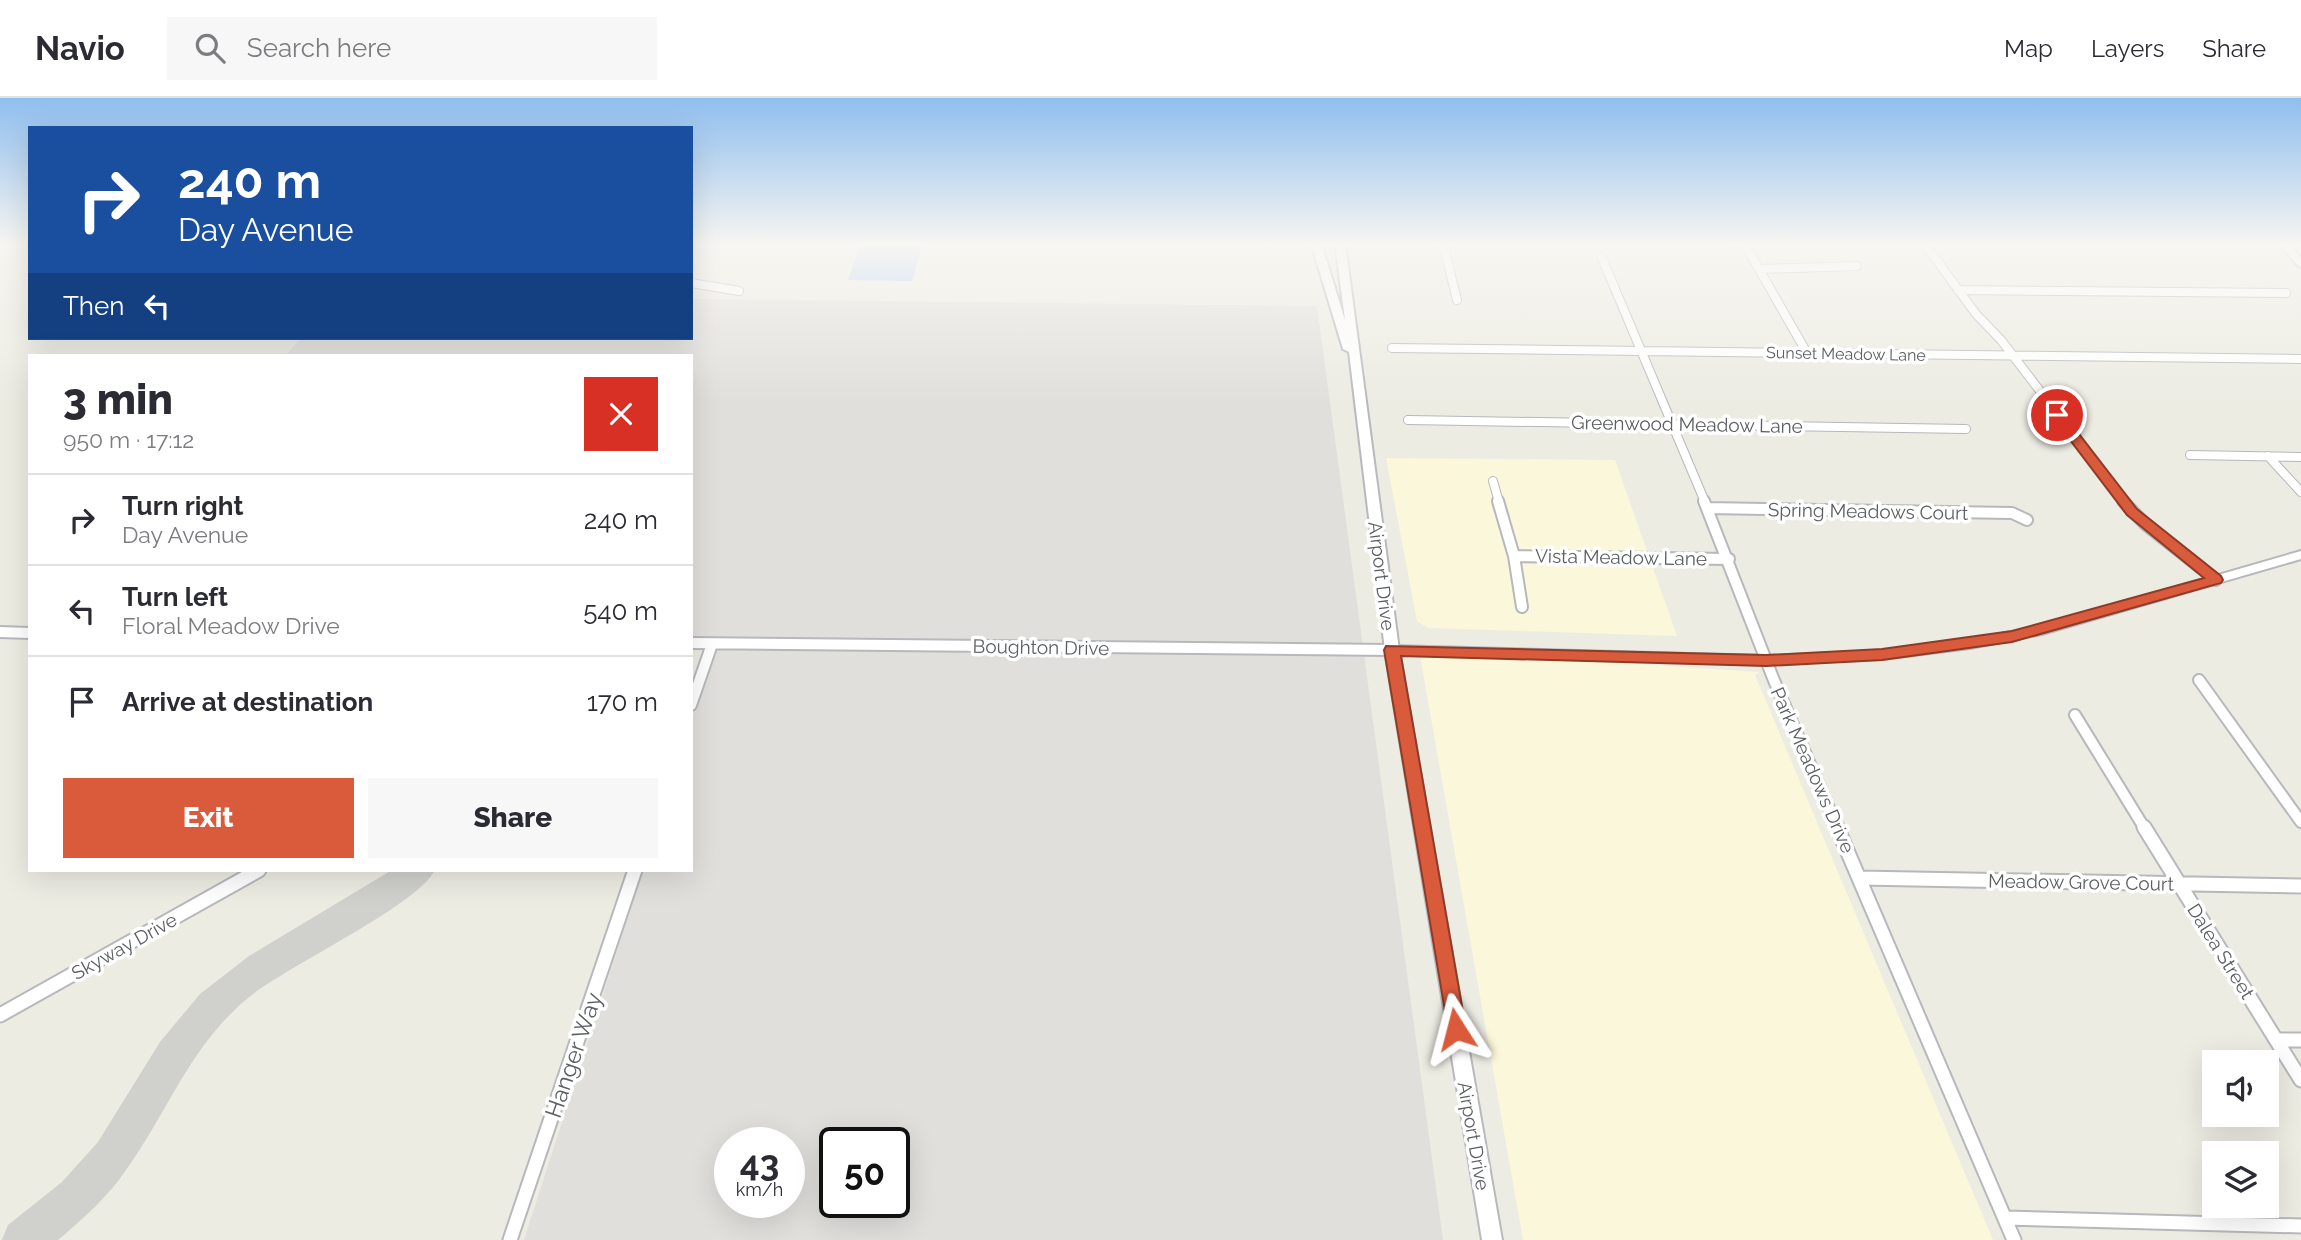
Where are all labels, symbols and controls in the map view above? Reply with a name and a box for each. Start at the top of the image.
search box [167,17,657,80]
text: Navio [35,29,125,68]
icon: search [191,29,229,67]
text: Search here [247,33,391,63]
text: Map [2004,34,2053,63]
text: Layers [2091,34,2164,63]
text: Share [2202,34,2266,63]
text: 240 m [178,152,321,209]
icon: right [63,154,154,245]
text: Day Avenue [178,211,354,248]
icon: left [138,287,176,325]
text: Then [63,291,124,321]
street label: Sunset Meadow Lane [1766,343,1926,365]
text: 3 min [63,375,173,424]
button: close [584,377,658,451]
pin [2027,385,2087,445]
icon: arrive [2038,396,2076,434]
street label: Greenwood Meadow Lane [1571,411,1803,437]
text: 950 m · 17:12 [63,426,194,453]
text: Turn right [122,491,243,521]
street label: Spring Meadows Court [1768,498,1969,524]
icon: right [63,501,101,539]
text: 240 m [584,505,658,535]
street label: Airport Drive [1364,520,1400,632]
text: Day Avenue [122,521,248,548]
street label: Vista Meadow Lane [1535,545,1707,569]
text: Turn left [122,582,228,612]
icon: left [63,592,101,630]
text: 540 m [583,596,658,626]
text: Floral Meadow Drive [122,612,340,639]
street label: Boughton Drive [972,635,1110,659]
icon: arrive [63,683,101,721]
street label: Park Meadows Drive [1767,684,1859,856]
text: Arrive at destination [122,687,373,717]
text: 170 m [587,687,658,717]
button: Exit [63,778,354,858]
button: Share [368,778,658,858]
street label: Meadow Grove Court [1988,869,2175,895]
street label: Dalea Street [2183,899,2259,1003]
street label: Skyway Drive [67,908,181,984]
street label: Hanger Way [539,989,607,1121]
position arrow [1419,992,1493,1066]
map controls [2202,1050,2279,1218]
button: sound [2202,1050,2279,1127]
street label: Airport Drive [1454,1080,1494,1192]
speed limit sign: 50 [819,1127,910,1218]
button: layers [2202,1141,2279,1218]
text: 43 [740,1143,779,1184]
text: km/h [736,1179,783,1200]

